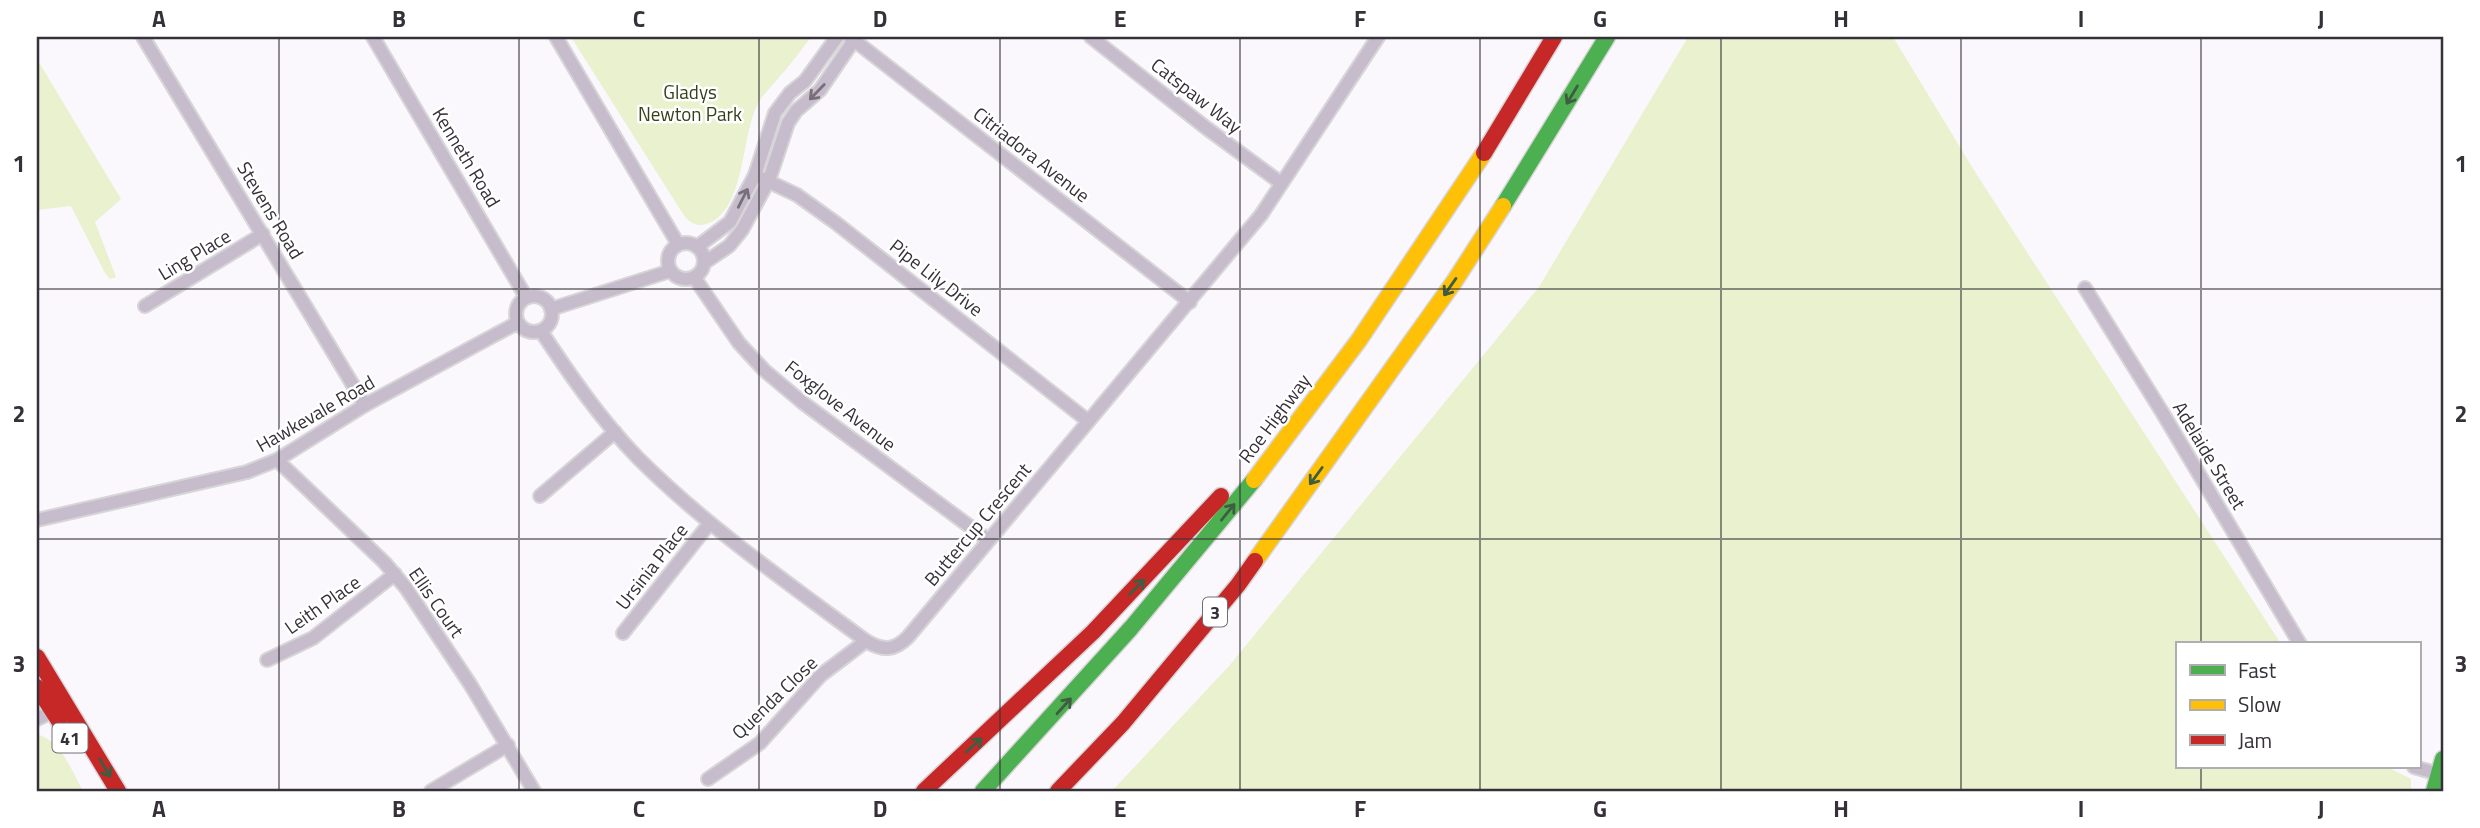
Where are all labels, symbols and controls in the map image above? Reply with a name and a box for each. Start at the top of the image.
text: A [152,1,166,36]
text: B [392,1,406,36]
text: C [633,1,645,36]
text: D [873,1,887,36]
text: E [1114,1,1126,36]
text: F [1354,1,1366,36]
text: G [1593,1,1607,36]
text: H [1833,1,1849,36]
text: I [2078,1,2084,36]
text: J [2318,1,2324,36]
street label: Catspaw Way [1145,50,1249,140]
park label: Gladys Newton Park [638,77,742,128]
one-way arrow [808,83,825,100]
one-way arrow [1564,85,1579,104]
street label: Citriadora Avenue [967,99,1097,209]
street label: Kenneth Road [426,101,508,213]
text: 1 [13,146,25,181]
text: 1 [2455,146,2467,181]
street label: Stevens Road [230,156,312,264]
one-way arrow [737,188,751,209]
street label: Ling Place [152,221,236,287]
street label: Pipe Lily Drive [884,231,990,323]
one-way arrow [1443,277,1457,296]
street label: Foxglove Avenue [779,352,903,458]
street label: Hawkevale Road [250,367,380,459]
street label: Roe Highway [1231,367,1317,469]
street label: Adelaide Street [2166,395,2254,515]
text: 2 [13,396,25,431]
text: 2 [2455,396,2467,431]
street label: Buttercup Crescent [917,456,1038,592]
one-way arrow [1309,466,1324,485]
one-way arrow [1220,503,1236,521]
street label: Ursinia Place [608,517,694,615]
street label: Ellis Court [402,561,472,643]
street label: Leith Place [278,567,366,641]
one-way arrow [1129,578,1146,595]
road number: 3 [1203,598,1227,626]
legend [2176,642,2420,768]
text: 3 [13,646,25,681]
text: 3 [2455,646,2467,681]
street label: Quenda Close [725,649,823,745]
text: Fast [2238,654,2277,686]
text: Slow [2238,688,2281,720]
one-way arrow [1055,698,1072,715]
road number: 41 [52,724,88,752]
text: Jam [2238,724,2272,756]
one-way arrow [965,737,982,754]
one-way arrow [98,758,112,778]
text: A [152,791,166,826]
text: B [392,791,406,826]
text: C [633,791,645,826]
text: D [873,791,887,826]
text: E [1114,791,1126,826]
text: F [1354,791,1366,826]
text: G [1593,791,1607,826]
text: H [1833,791,1849,826]
text: I [2078,791,2084,826]
text: J [2318,791,2324,826]

